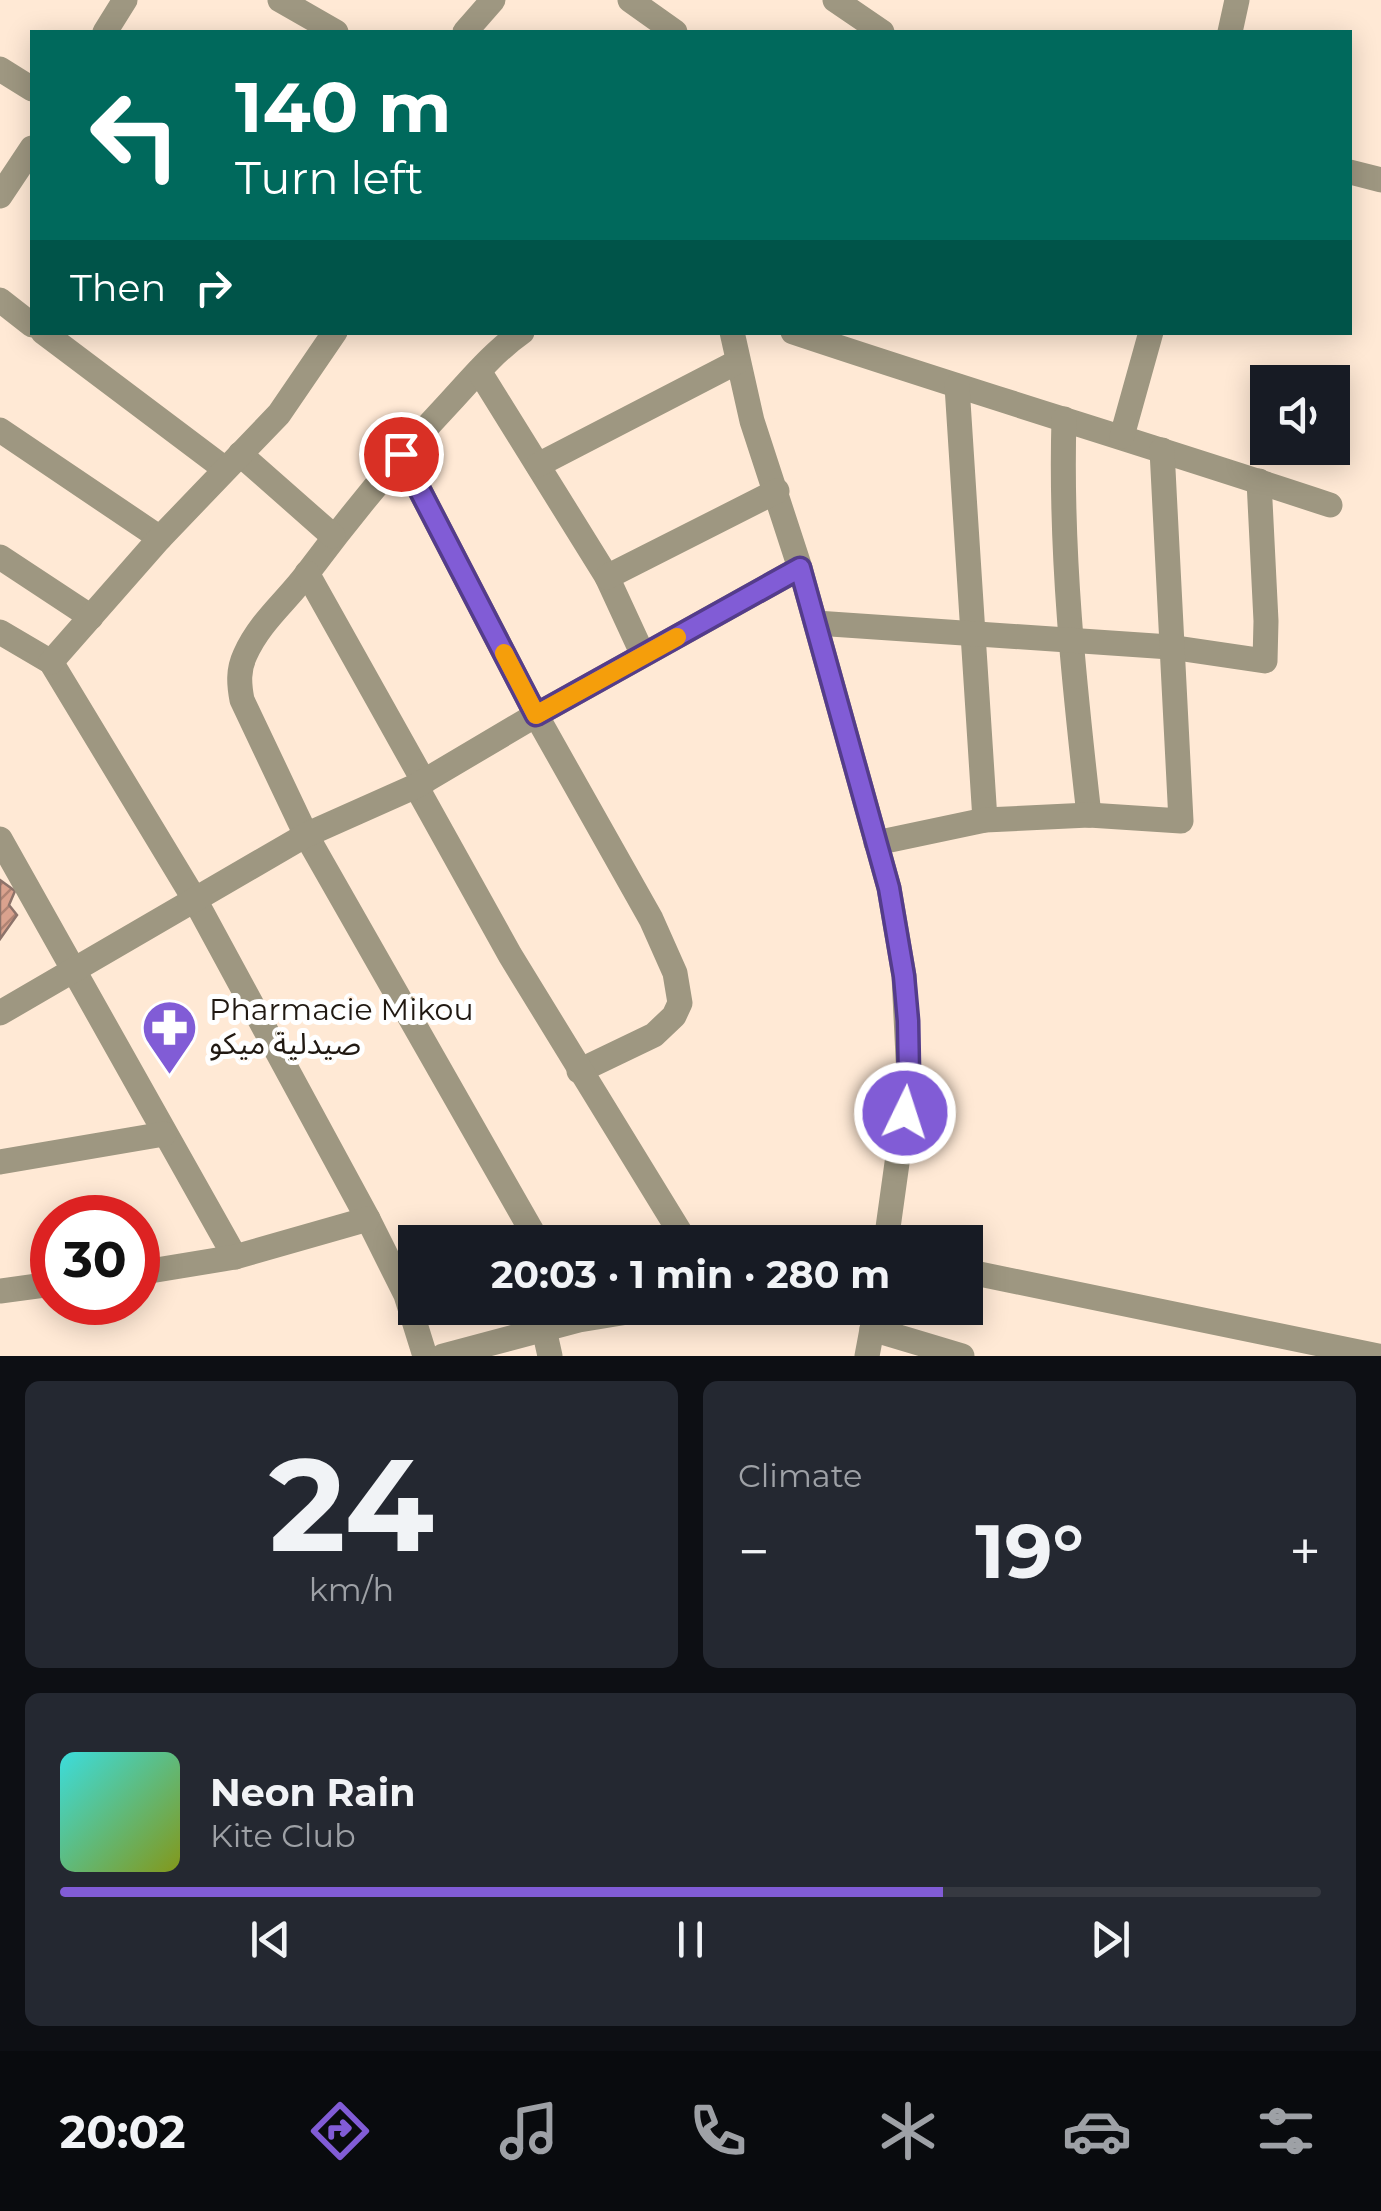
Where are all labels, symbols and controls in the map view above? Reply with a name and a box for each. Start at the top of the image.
text: 140 m [235,64,451,150]
icon: left [70,70,200,200]
text: Turn left [235,150,423,205]
icon: right [186,260,241,315]
text: Then [70,264,166,311]
map controls [1250,365,1350,465]
button: sound [1250,365,1350,465]
pin [359,412,444,497]
icon: arrive [374,427,429,482]
place label: Pharmacie Mikou صيدلية ميكو [209,991,474,1062]
pharmacy icon: Pharmacie Mikou صيدلية ميكو [140,997,200,1076]
position arrow [853,1061,957,1165]
speed limit sign: 30 [30,1195,160,1325]
text: 20:03 · 1 min · 280 m [491,1251,890,1298]
text: 24 [269,1425,434,1584]
text: Climate [738,1456,862,1495]
text: 19° [975,1505,1084,1597]
text: − [738,1518,770,1585]
text: + [1289,1518,1321,1585]
text: km/h [309,1570,394,1609]
text: Neon Rain [210,1769,415,1816]
text: Kite Club [210,1816,356,1855]
icon: previous [243,1912,298,1967]
icon: pause [663,1912,718,1967]
icon: next [1083,1912,1138,1967]
icon: directions [305,2096,375,2166]
icon: music [494,2096,564,2166]
icon: phone [683,2096,753,2166]
icon: climate [873,2096,943,2166]
icon: car [1062,2096,1132,2166]
icon: filters [1251,2096,1321,2166]
text: 20:02 [60,2104,185,2159]

